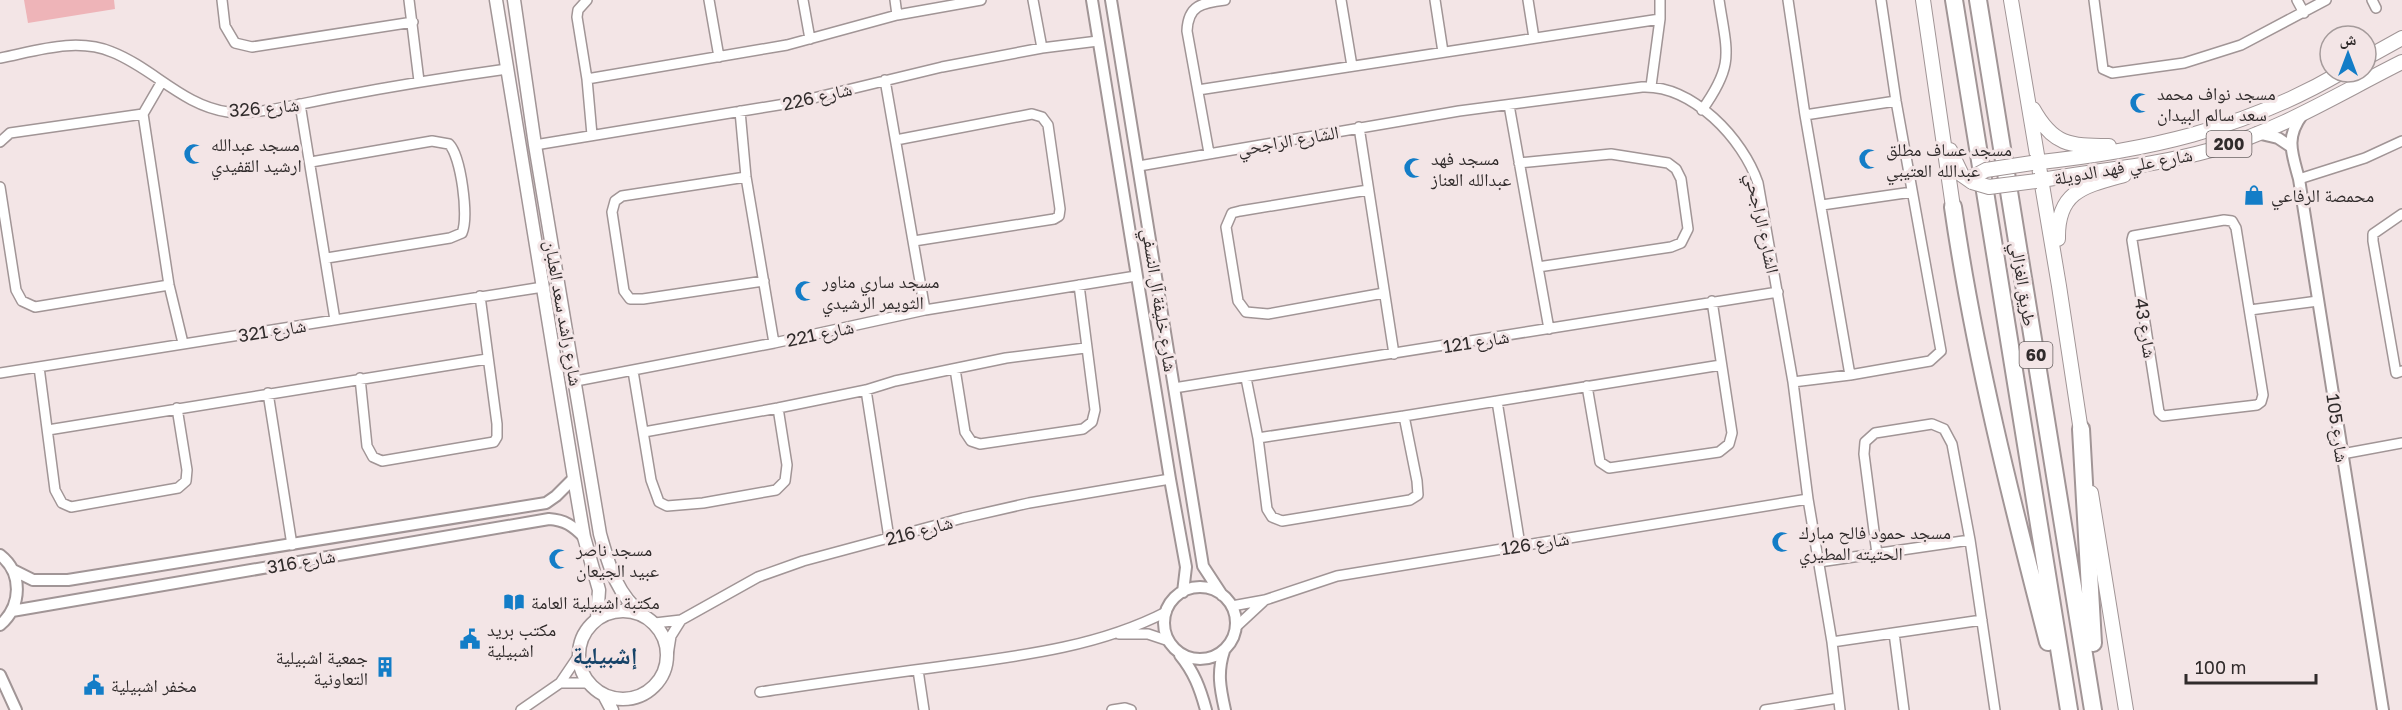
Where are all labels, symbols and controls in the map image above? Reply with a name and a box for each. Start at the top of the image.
north arrow [2318,24,2378,84]
text: ش [2340,29,2357,49]
street label: شارع 226 [780,77,854,116]
place label: مسجد نواف محمد سعد سالم البيدان [2157,82,2276,127]
mosque icon: مسجد نواف محمد سعد سالم البيدان [2128,91,2152,115]
street label: شارع 326 [228,93,300,122]
street label: الشارع الراجحي [1236,120,1341,164]
road number: 200 [2206,131,2252,157]
place label: مسجد عبدالله ارشيد القفيدي [211,133,302,181]
place label: مسجد عساف مطلق عبدالله العتيبي [1886,138,2012,186]
mosque icon: مسجد عبدالله ارشيد القفيدي [182,142,206,166]
street label: شارع علي فهد الدويلة [2052,143,2195,194]
place label: مسجد فهد عبدالله العناز [1430,147,1511,191]
mosque icon: مسجد عساف مطلق عبدالله العتيبي [1857,147,1881,171]
mosque icon: مسجد فهد عبدالله العناز [1402,156,1426,180]
street label: الشارع الراجحي [1737,171,1784,276]
shop icon: محمصة الرفاعي [2242,183,2266,207]
place label: محمصة الرفاعي [2271,184,2374,211]
street label: شارع خليفة آل النسفي [1133,227,1182,374]
street label: شارع راشد سعد العلبان [539,238,588,388]
street label: طريق الغزالي [2002,240,2041,328]
place label: مسجد ساري مناور الثويمر الرشيدي [821,270,940,318]
mosque icon: مسجد ساري مناور الثويمر الرشيدي [793,279,817,303]
street label: شارع 43 [2129,297,2162,360]
street label: شارع 321 [236,314,308,347]
street label: شارع 221 [784,315,856,352]
street label: شارع 121 [1441,325,1511,358]
road number: 60 [2020,342,2052,368]
street label: شارع 105 [2321,392,2354,464]
street label: شارع 216 [883,510,955,550]
place label: مسجد حمود فالح مبارك الحتيته المطيري [1799,521,1951,569]
street label: شارع 126 [1499,527,1571,560]
mosque icon: مسجد حمود فالح مبارك الحتيته المطيري [1770,530,1794,554]
place label: مسجد ناصر عبيد الجيعان [575,538,659,582]
street label: شارع 316 [265,544,337,579]
mosque icon: مسجد ناصر عبيد الجيعان [547,547,571,571]
library icon: مكتبة اشبيلية العامة [502,590,526,614]
place label: مكتبة اشبيلية العامة [531,591,660,614]
place label: مكتب بريد اشبيلية [487,618,556,662]
public building icon: مكتب بريد اشبيلية [458,627,482,651]
district label: إشبيلية [573,640,637,670]
place label: جمعية اشبيلية التعاونية [276,646,368,689]
scale bar [2186,647,2316,685]
building icon: جمعية اشبيلية التعاونية [373,655,397,679]
text: 100 m [2195,656,2246,678]
public building icon: مخفر اشبيلية [82,673,106,697]
place label: مخفر اشبيلية [111,674,197,697]

